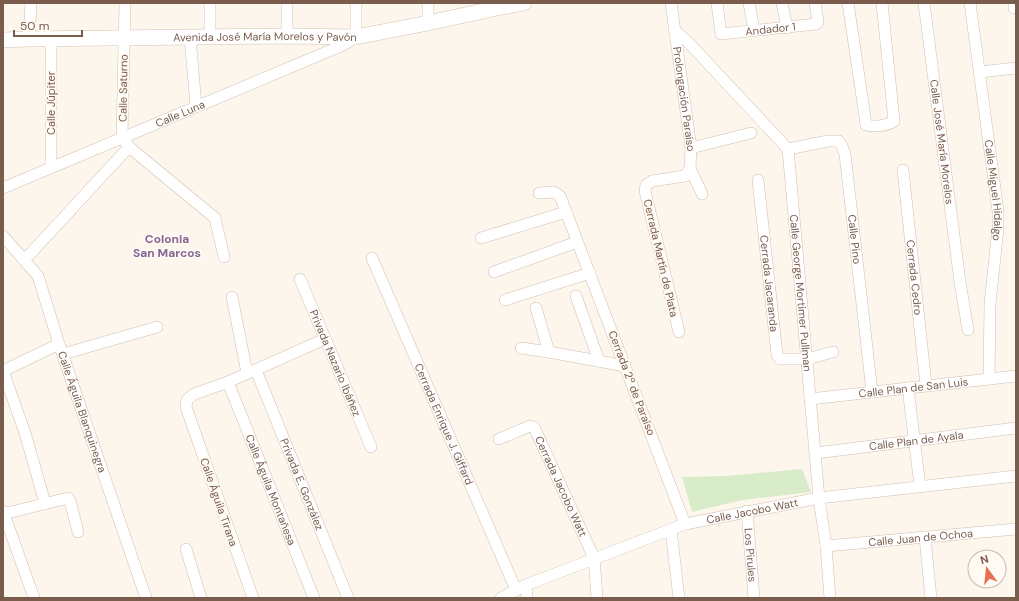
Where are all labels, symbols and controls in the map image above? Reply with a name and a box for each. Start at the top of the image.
scale bar [14,12,82,38]
text: 50 m [20,18,49,34]
street label: Andador 1 [745,19,796,38]
street label: Avenida José María Morelos y Pavón [173,29,357,44]
street label: Prolongación Paraíso [670,46,698,152]
street label: Calle Saturno [115,54,131,122]
street label: Calle Júpiter [44,71,58,135]
street label: Calle José María Morelos [927,79,957,205]
street label: Calle Luna [153,97,207,130]
street label: Calle Miguel Hidalgo [981,139,1005,242]
street label: Cerrada Martín de Plata [641,198,681,318]
street label: Calle George Mortimer Pullman [787,214,815,372]
street label: Calle Pino [845,214,864,265]
district label: Colonia San Marcos [133,231,201,261]
street label: Cerrada Jacaranda [757,234,781,332]
street label: Cerrada Cedro [904,239,925,316]
street label: Privada Nazario Ibáñez [307,307,364,418]
street label: Cerrada 2ª de Paraíso [606,329,658,437]
street label: Calle Águila Blanquinegra [55,349,110,475]
street label: Cerrada Enrique J. Giffard [411,361,477,487]
street label: Calle Plan de San Luis [858,374,969,401]
street label: Calle Plan de Ayala [868,428,964,453]
street label: Calle Águila Montañesa [243,432,299,547]
street label: Cerrada Jacobo Watt [532,434,590,539]
street label: Privada E. González [277,436,327,532]
street label: Calle Águila Tirana [197,456,241,548]
street label: Calle Jacobo Watt [705,495,799,527]
street label: Calle Juan de Ochoa [868,526,973,549]
street label: Los Pirules [741,527,760,582]
north arrow [967,549,1007,589]
text: N [979,552,990,567]

